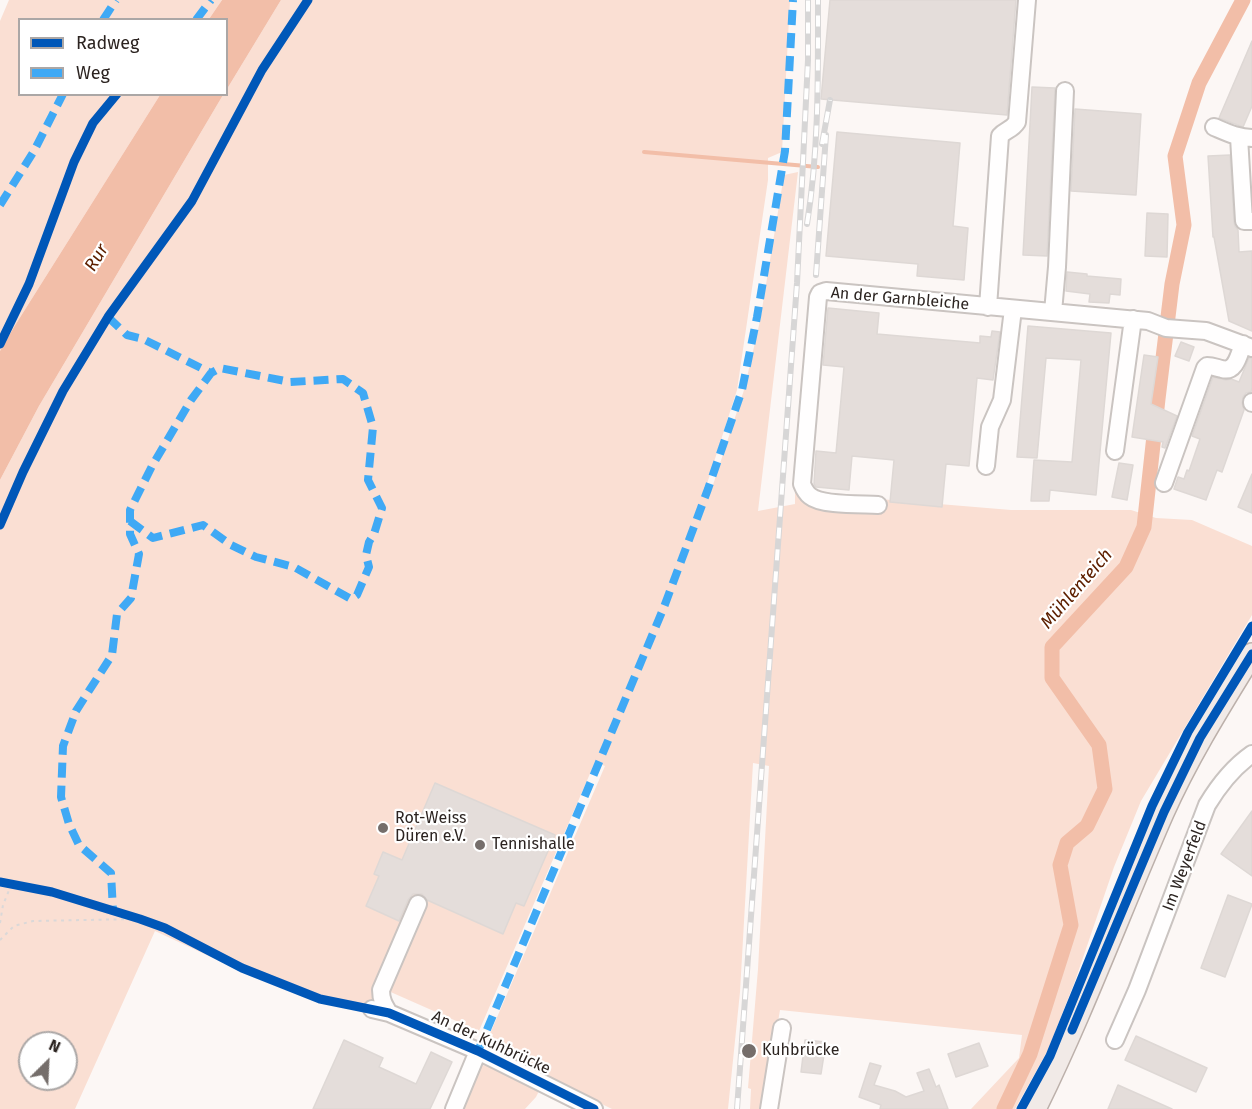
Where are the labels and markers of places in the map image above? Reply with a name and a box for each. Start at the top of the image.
place label: Rot-Weiss Düren e.V. [395,809,466,847]
marker: Rot-Weiss Düren e.V. [376,821,390,835]
place label: Tennishalle [492,835,575,855]
marker: Tennishalle [473,838,487,852]
place label: Kuhbrücke [762,1041,839,1061]
marker: Kuhbrücke [740,1042,758,1060]

